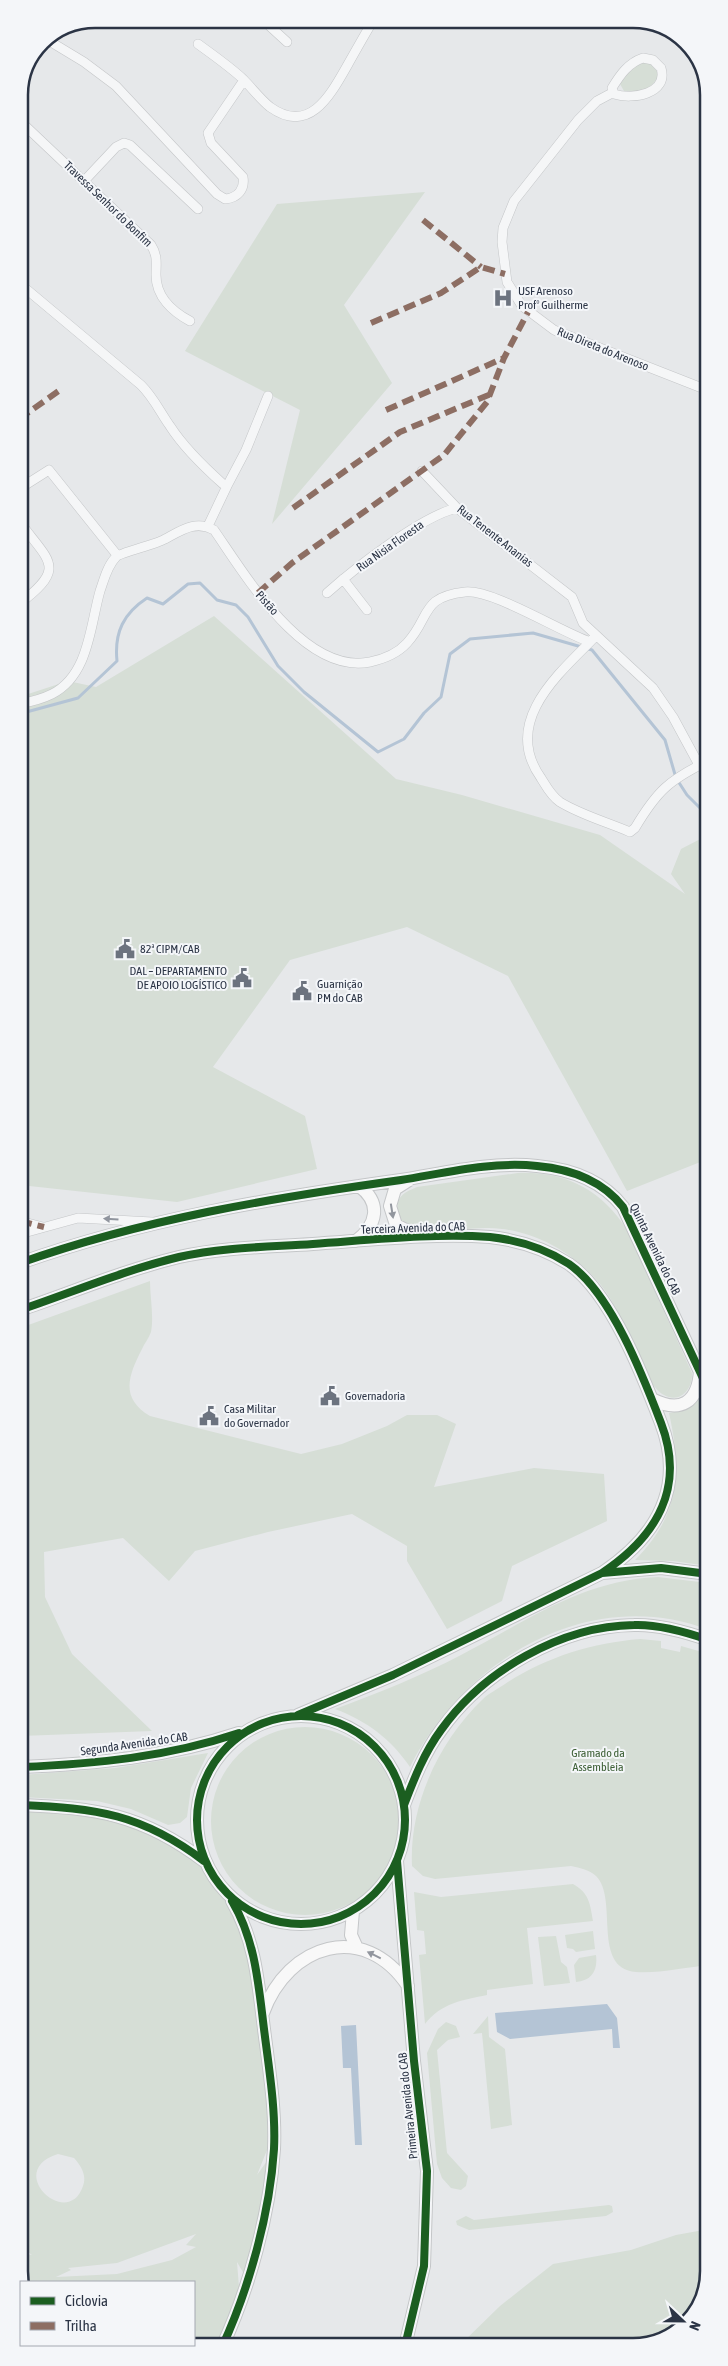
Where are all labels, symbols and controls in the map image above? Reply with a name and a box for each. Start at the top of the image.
street label: Travessa Senhor do Bonfim [61,158,155,250]
place label: USF Arenoso Profº Guilherme [518,284,588,312]
hospital icon: USF Arenoso Profº Guilherme [492,287,514,309]
street label: Rua Direta do Arenoso [555,324,651,374]
street label: Rua Tenente Ananias [454,502,536,570]
street label: Rua Nisia Floresta [354,518,426,574]
street label: Pistão [253,588,282,618]
public building icon: 82ª CIPM/CAB [114,938,136,960]
place label: 82ª CIPM/CAB [140,942,200,956]
place label: DAL – DEPARTAMENTO DE APOIO LOGÍSTICO [130,964,227,992]
public building icon: DAL – DEPARTAMENTO DE APOIO LOGÍSTICO [231,967,253,989]
place label: Guarnição PM do CAB [317,977,363,1005]
public building icon: Guarnição PM do CAB [291,980,313,1002]
street label: Quinta Avenida do CAB [627,1201,683,1297]
one-way arrow [388,1203,396,1219]
one-way arrow [103,1215,119,1223]
street label: Terceira Avenida do CAB [361,1219,466,1237]
public building icon: Governadoria [319,1385,341,1407]
place label: Governadoria [345,1389,405,1403]
place label: Casa Militar do Governador [224,1402,289,1430]
public building icon: Casa Militar do Governador [198,1405,220,1427]
street label: Segunda Avenida do CAB [80,1730,189,1758]
park label: Gramado da Assembleia [571,1746,625,1774]
one-way arrow [367,1951,382,1960]
street label: Primeira Avenida do CAB [395,2052,421,2160]
legend [20,2281,195,2346]
text: Ciclovia [65,2292,108,2309]
north arrow [658,2296,708,2346]
text: Trilha [65,2317,97,2334]
text: N [686,2319,704,2333]

